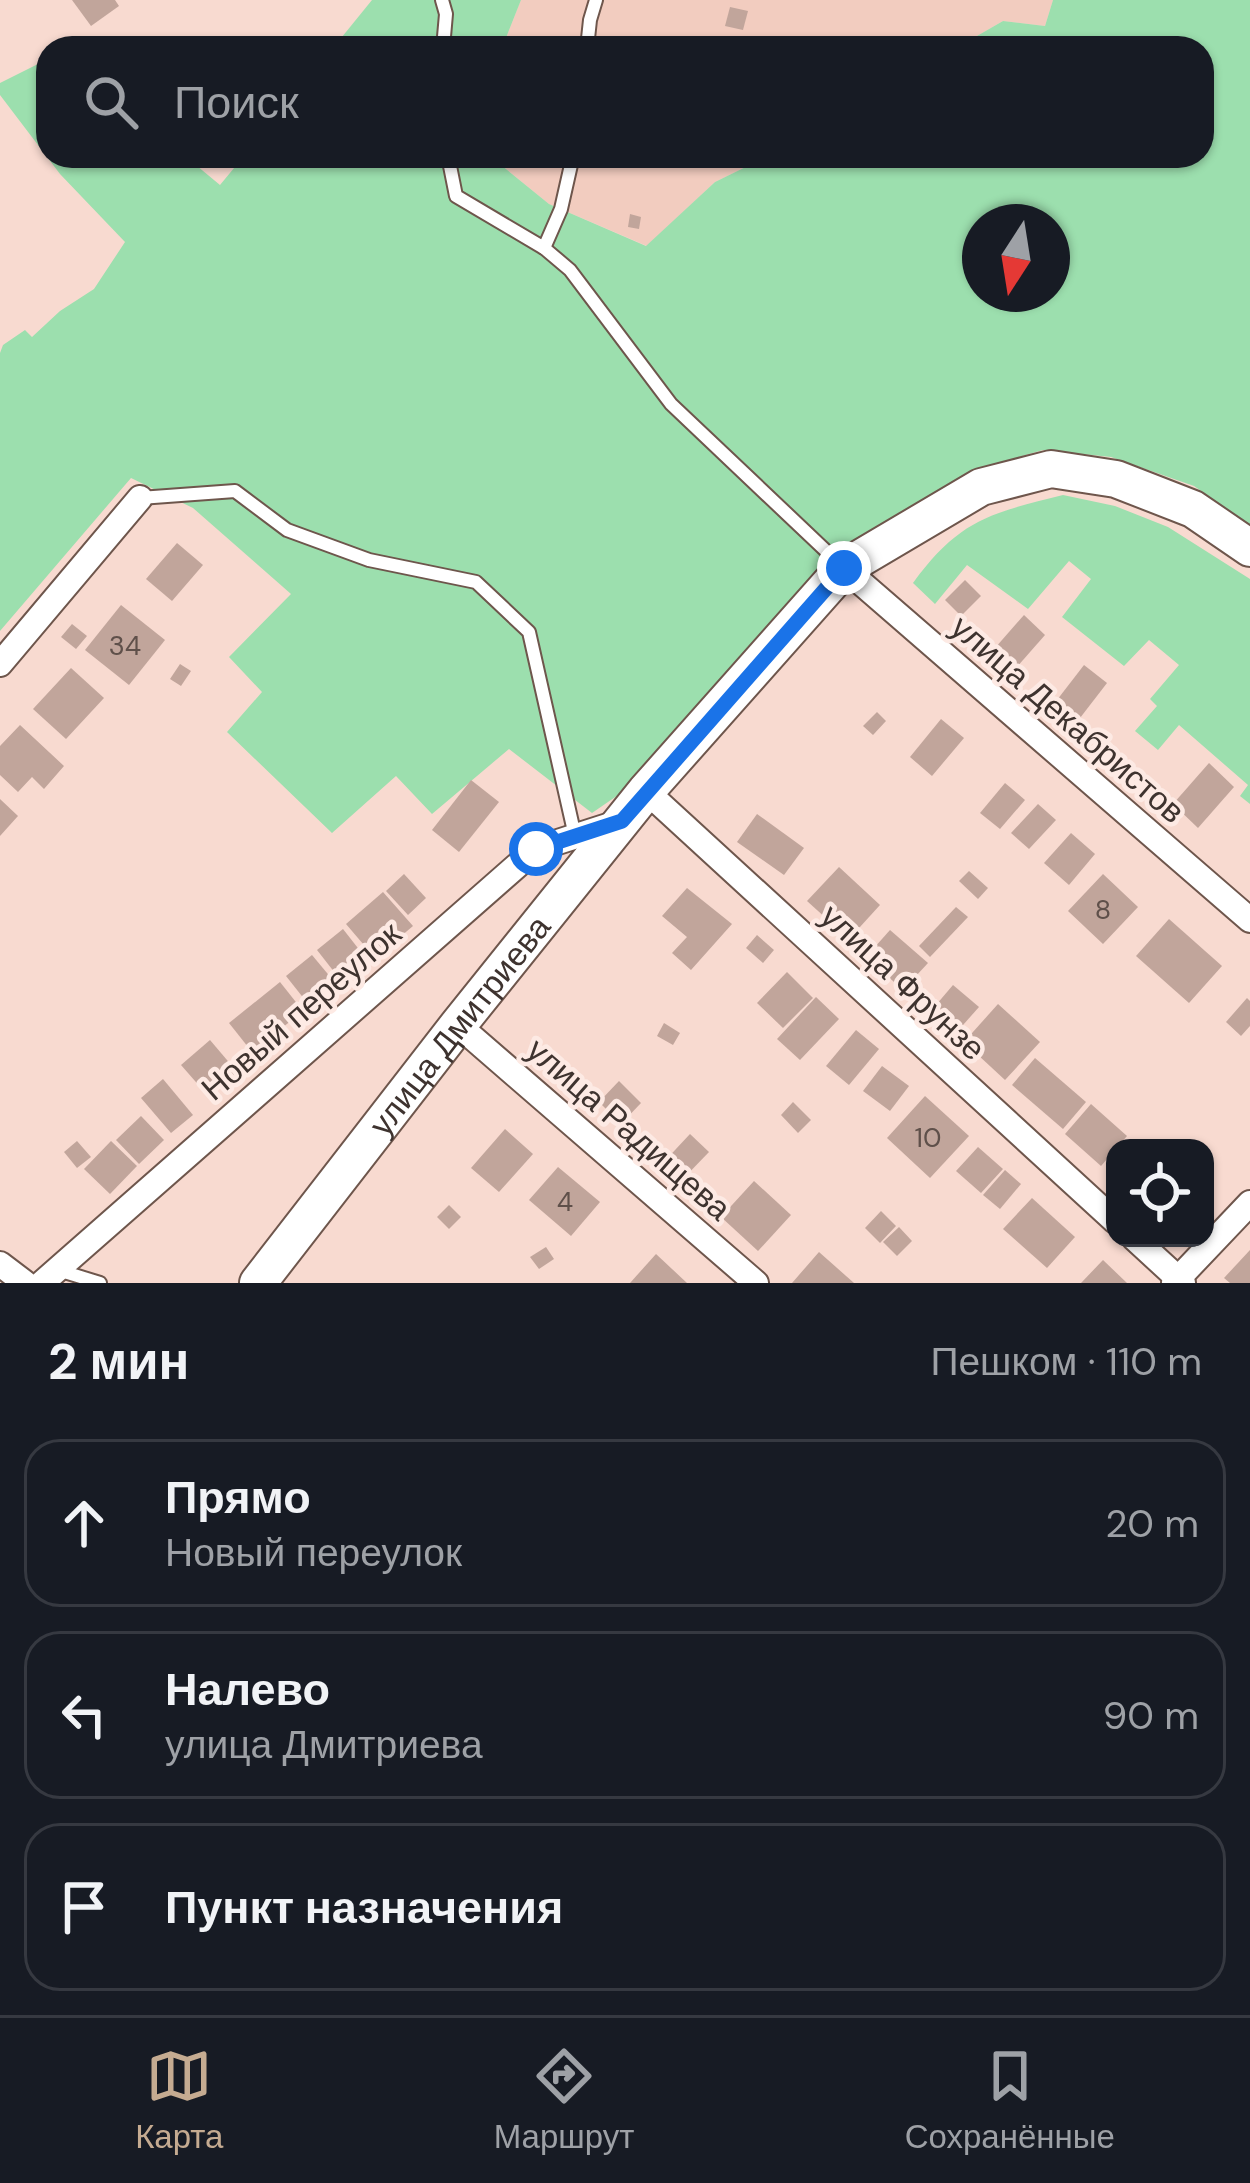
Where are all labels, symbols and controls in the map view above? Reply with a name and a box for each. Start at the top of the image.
search box [36,36,1214,168]
icon: search [78,69,144,135]
text: Поиск [174,73,299,132]
north arrow [962,204,1070,312]
route end [817,541,871,595]
street label: улица Декабристов [942,606,1194,832]
house number: 34 [109,628,141,663]
route start [509,822,563,876]
house number: 8 [1095,892,1111,927]
street label: улица Фрунзе [811,895,995,1069]
street label: улица Дмитриева [359,906,560,1144]
street label: Новый переулок [192,912,410,1110]
street label: улица Радищева [518,1028,741,1230]
house number: 10 [915,1120,941,1155]
map controls [1106,1139,1214,1247]
button: locate [1106,1139,1214,1247]
house number: 4 [557,1184,573,1219]
text: 2 мин [48,1328,189,1395]
text: Пешком · 110 m [930,1336,1202,1387]
text: Прямо [165,1468,311,1527]
icon: ahead [51,1490,117,1556]
text: 20 m [1105,1498,1199,1549]
text: Новый переулок [165,1527,462,1578]
text: Налево [165,1660,330,1719]
icon: left [51,1682,117,1748]
text: 90 m [1103,1690,1199,1741]
text: улица Дмитриева [165,1719,483,1770]
icon: arrive [51,1874,117,1940]
text: Пункт назначения [165,1878,563,1937]
tab: Карта [135,2043,223,2158]
tab: Маршрут [494,2043,634,2158]
tab: Сохранённые [905,2043,1115,2158]

